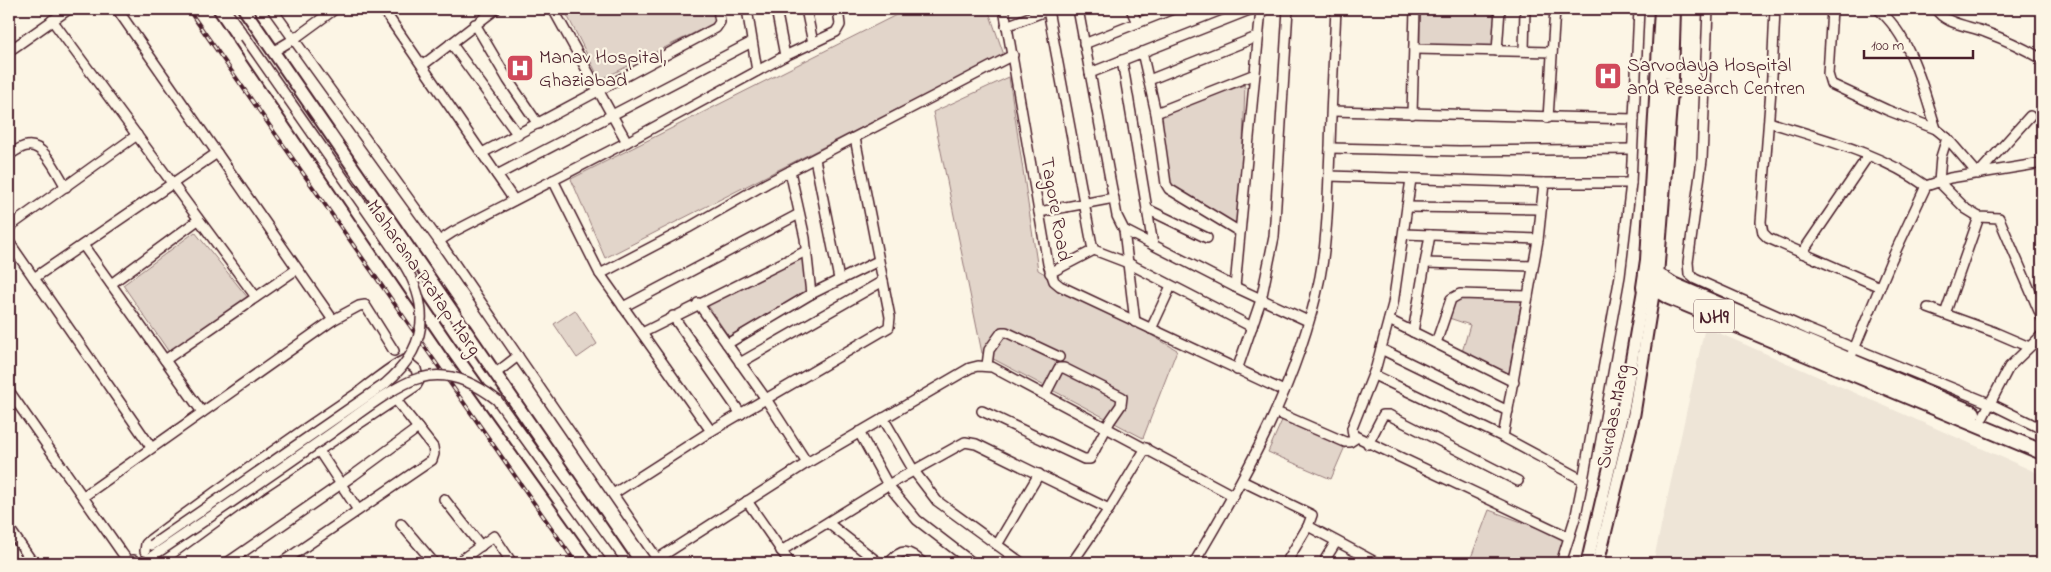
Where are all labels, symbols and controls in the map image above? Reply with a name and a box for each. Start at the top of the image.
scale bar [1864,28,1972,60]
text: 100 m [1871,35,1904,57]
place label: Manav Hospital, Ghaziabad [539,44,666,96]
place label: Sarvodaya Hospital and Research Centren [1627,52,1805,104]
hospital icon: Manav Hospital, Ghaziabad [505,53,535,83]
hospital icon: Sarvodaya Hospital and Research Centren [1593,61,1623,91]
street label: Tagore Road [1030,155,1078,264]
street label: Maharana Pratap Marg [357,194,488,363]
road number: NH9 [1694,300,1734,332]
street label: Surdas Marg [1590,362,1640,471]

